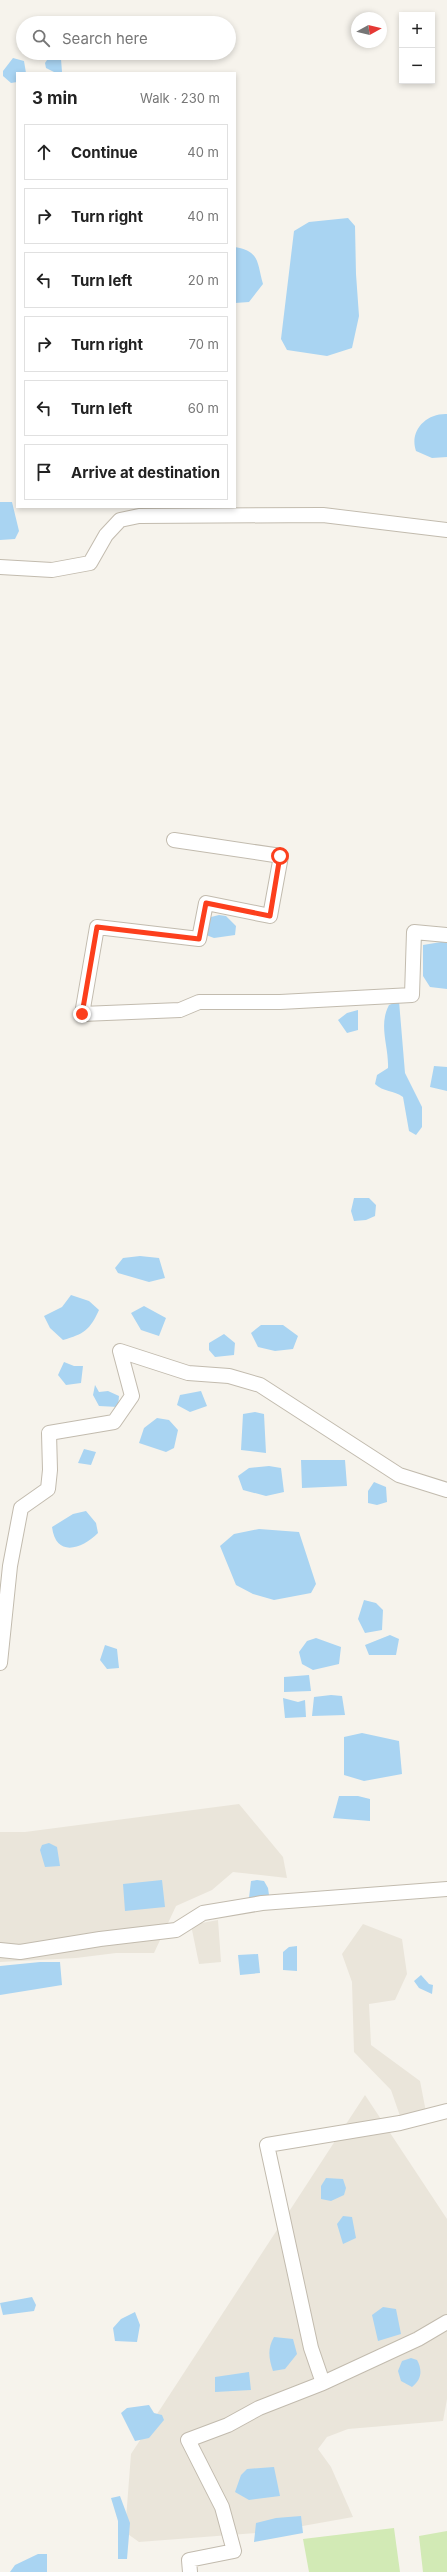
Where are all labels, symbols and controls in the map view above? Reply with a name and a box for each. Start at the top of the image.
north arrow [351,12,387,48]
map controls [399,12,435,84]
button: + [399,12,435,48]
search box [16,16,236,60]
icon: search [30,27,52,49]
text: Search here [62,29,148,48]
button: − [399,48,435,84]
text: 3 min [32,88,78,108]
text: Walk · 230 m [140,90,220,106]
icon: ahead [33,141,55,163]
text: Continue [71,143,138,162]
text: 40 m [187,144,219,160]
icon: right [33,205,55,227]
text: Turn right [71,207,143,226]
text: 40 m [187,208,219,224]
icon: left [33,269,55,291]
text: Turn left [71,271,132,290]
text: 20 m [188,272,219,288]
icon: right [33,333,55,355]
text: Turn right [71,335,143,354]
text: 70 m [189,336,219,352]
icon: left [33,397,55,419]
text: Turn left [71,399,132,418]
text: 60 m [188,400,219,416]
icon: arrive [33,461,55,483]
text: Arrive at destination [71,463,220,482]
route start [271,847,289,865]
route end [73,1005,91,1023]

